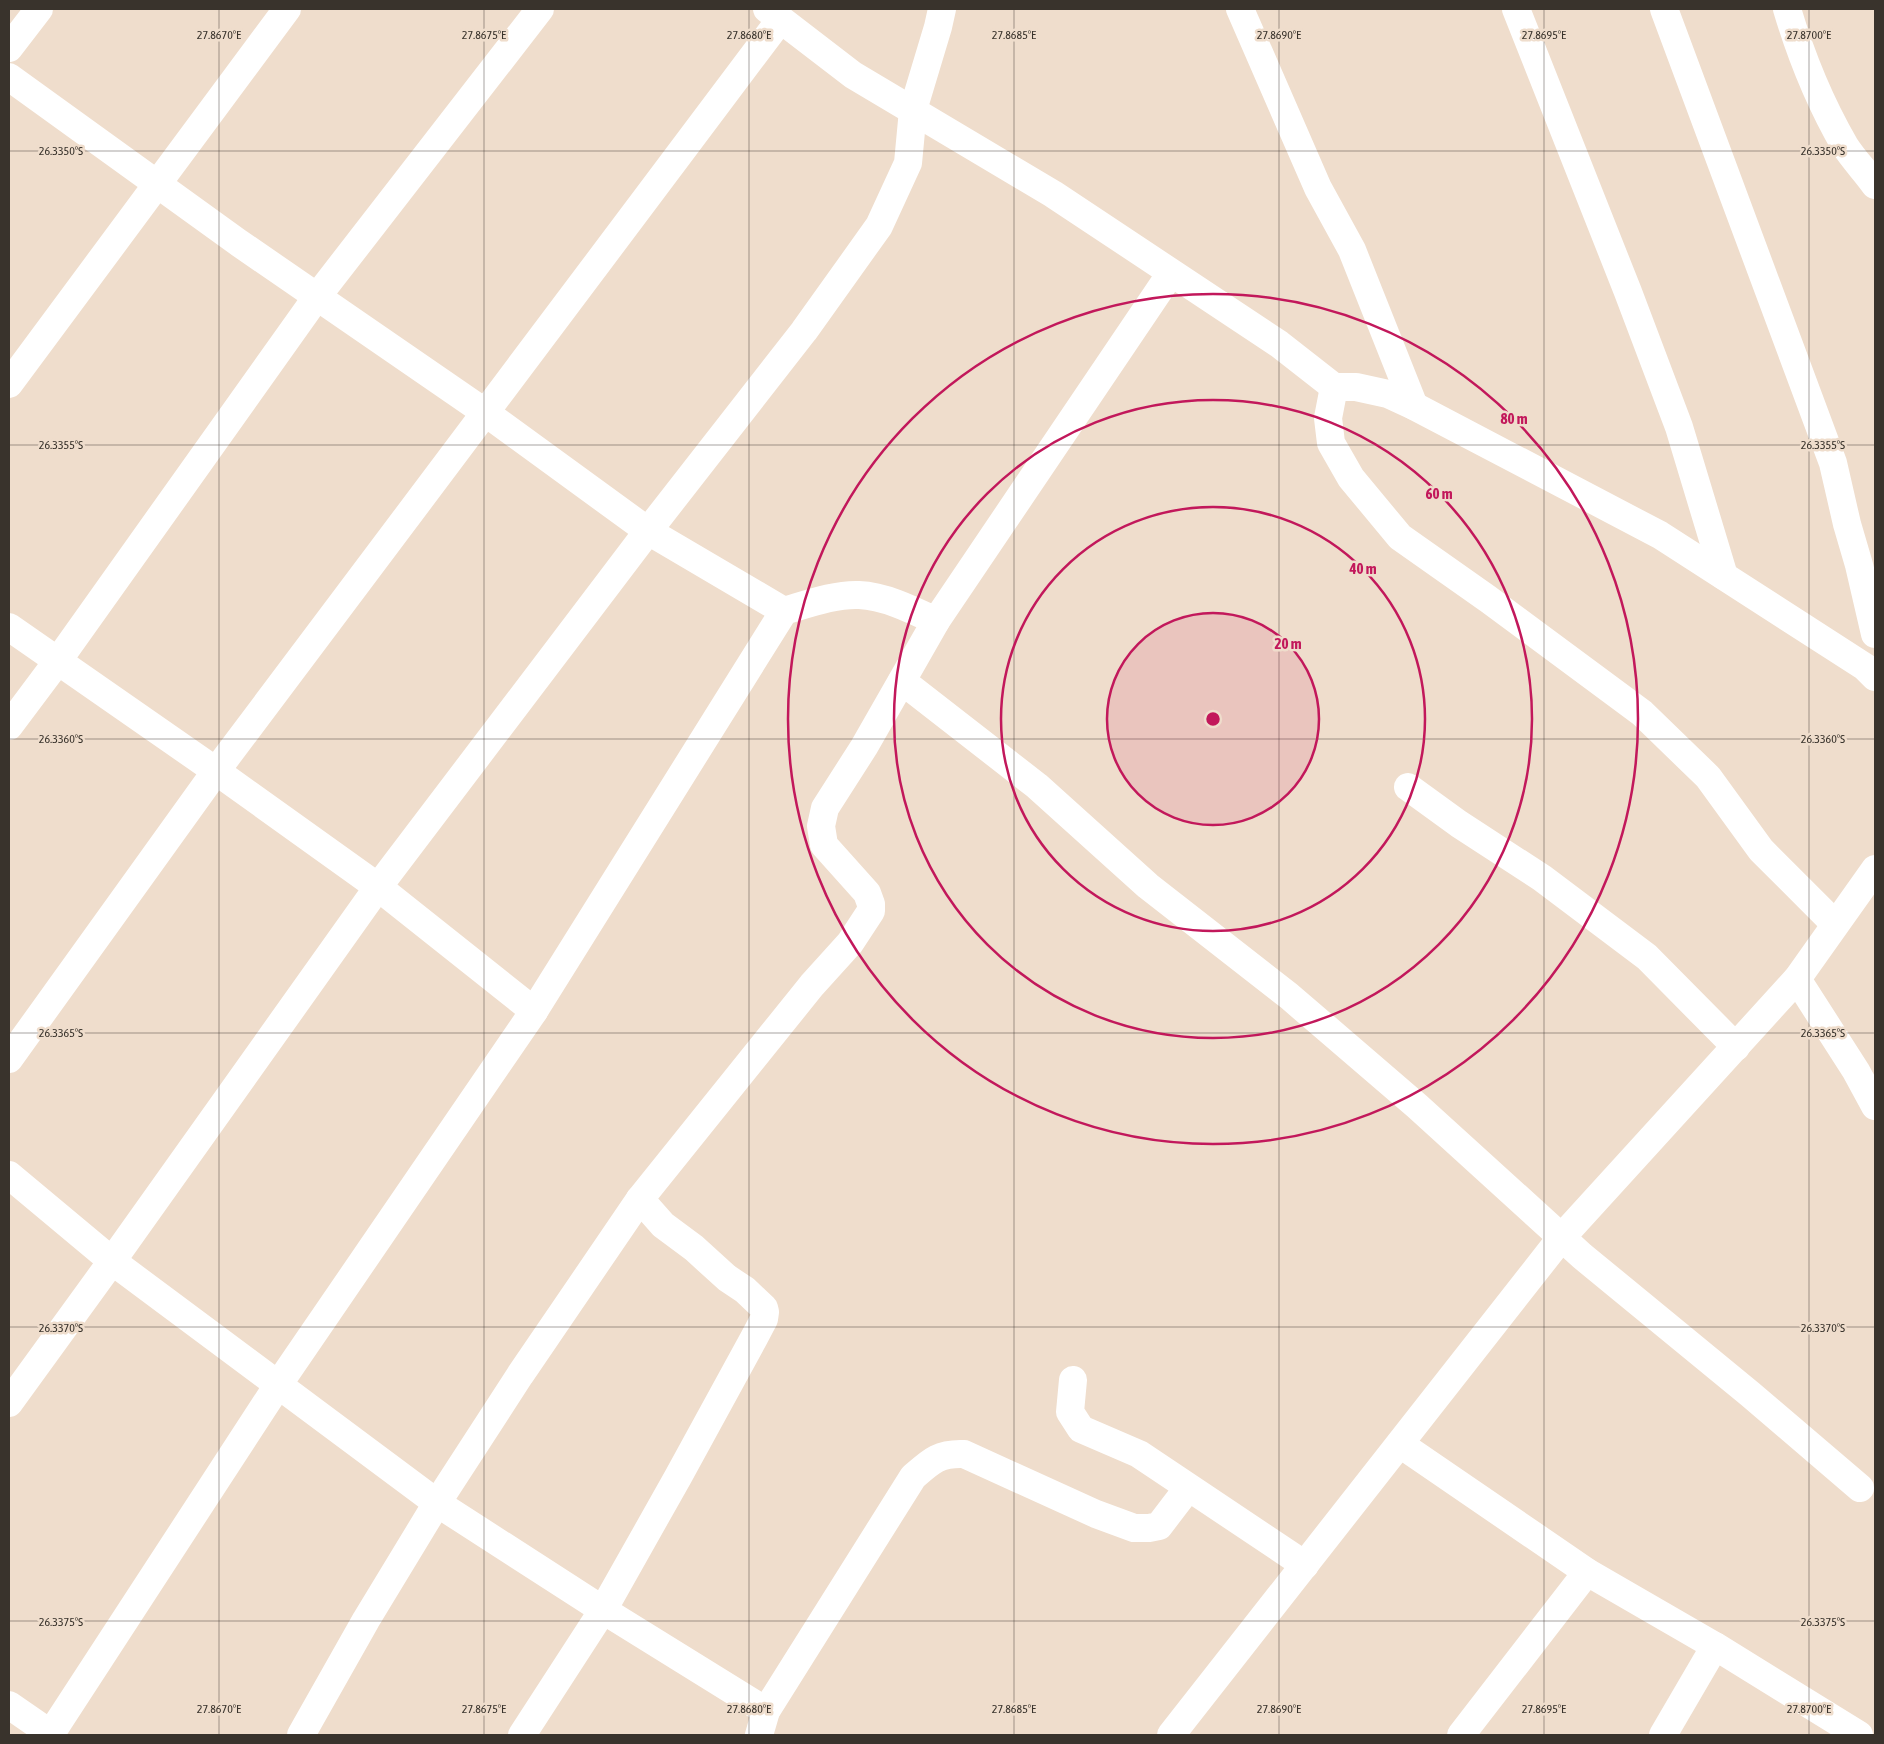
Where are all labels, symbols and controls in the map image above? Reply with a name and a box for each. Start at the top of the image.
text: 27.8670°E [197,28,241,42]
text: 27.8675°E [462,28,506,42]
text: 27.8680°E [727,28,771,42]
text: 27.8685°E [992,28,1036,42]
text: 27.8690°E [1257,28,1301,42]
text: 27.8695°E [1522,28,1566,42]
text: 27.8700°E [1787,28,1831,42]
text: 26.3350°S [39,144,83,158]
text: 26.3350°S [1801,144,1845,158]
text: 80 m [1501,410,1528,427]
text: 26.3355°S [39,438,83,452]
text: 26.3355°S [1801,438,1845,452]
text: 60 m [1426,485,1453,502]
text: 40 m [1349,560,1377,577]
text: 20 m [1275,635,1302,652]
centre of rings [1204,710,1222,728]
text: 26.3360°S [39,732,83,746]
text: 26.3360°S [1801,732,1845,746]
text: 26.3365°S [39,1026,83,1040]
text: 26.3365°S [1801,1026,1845,1040]
text: 26.3370°S [39,1321,83,1335]
text: 26.3370°S [1801,1321,1845,1335]
text: 26.3375°S [39,1615,83,1629]
text: 26.3375°S [1801,1615,1845,1629]
text: 27.8670°E [197,1702,241,1716]
text: 27.8675°E [462,1702,506,1716]
text: 27.8680°E [727,1702,771,1716]
text: 27.8685°E [992,1702,1036,1716]
text: 27.8690°E [1257,1702,1301,1716]
text: 27.8695°E [1522,1702,1566,1716]
text: 27.8700°E [1787,1702,1831,1716]

